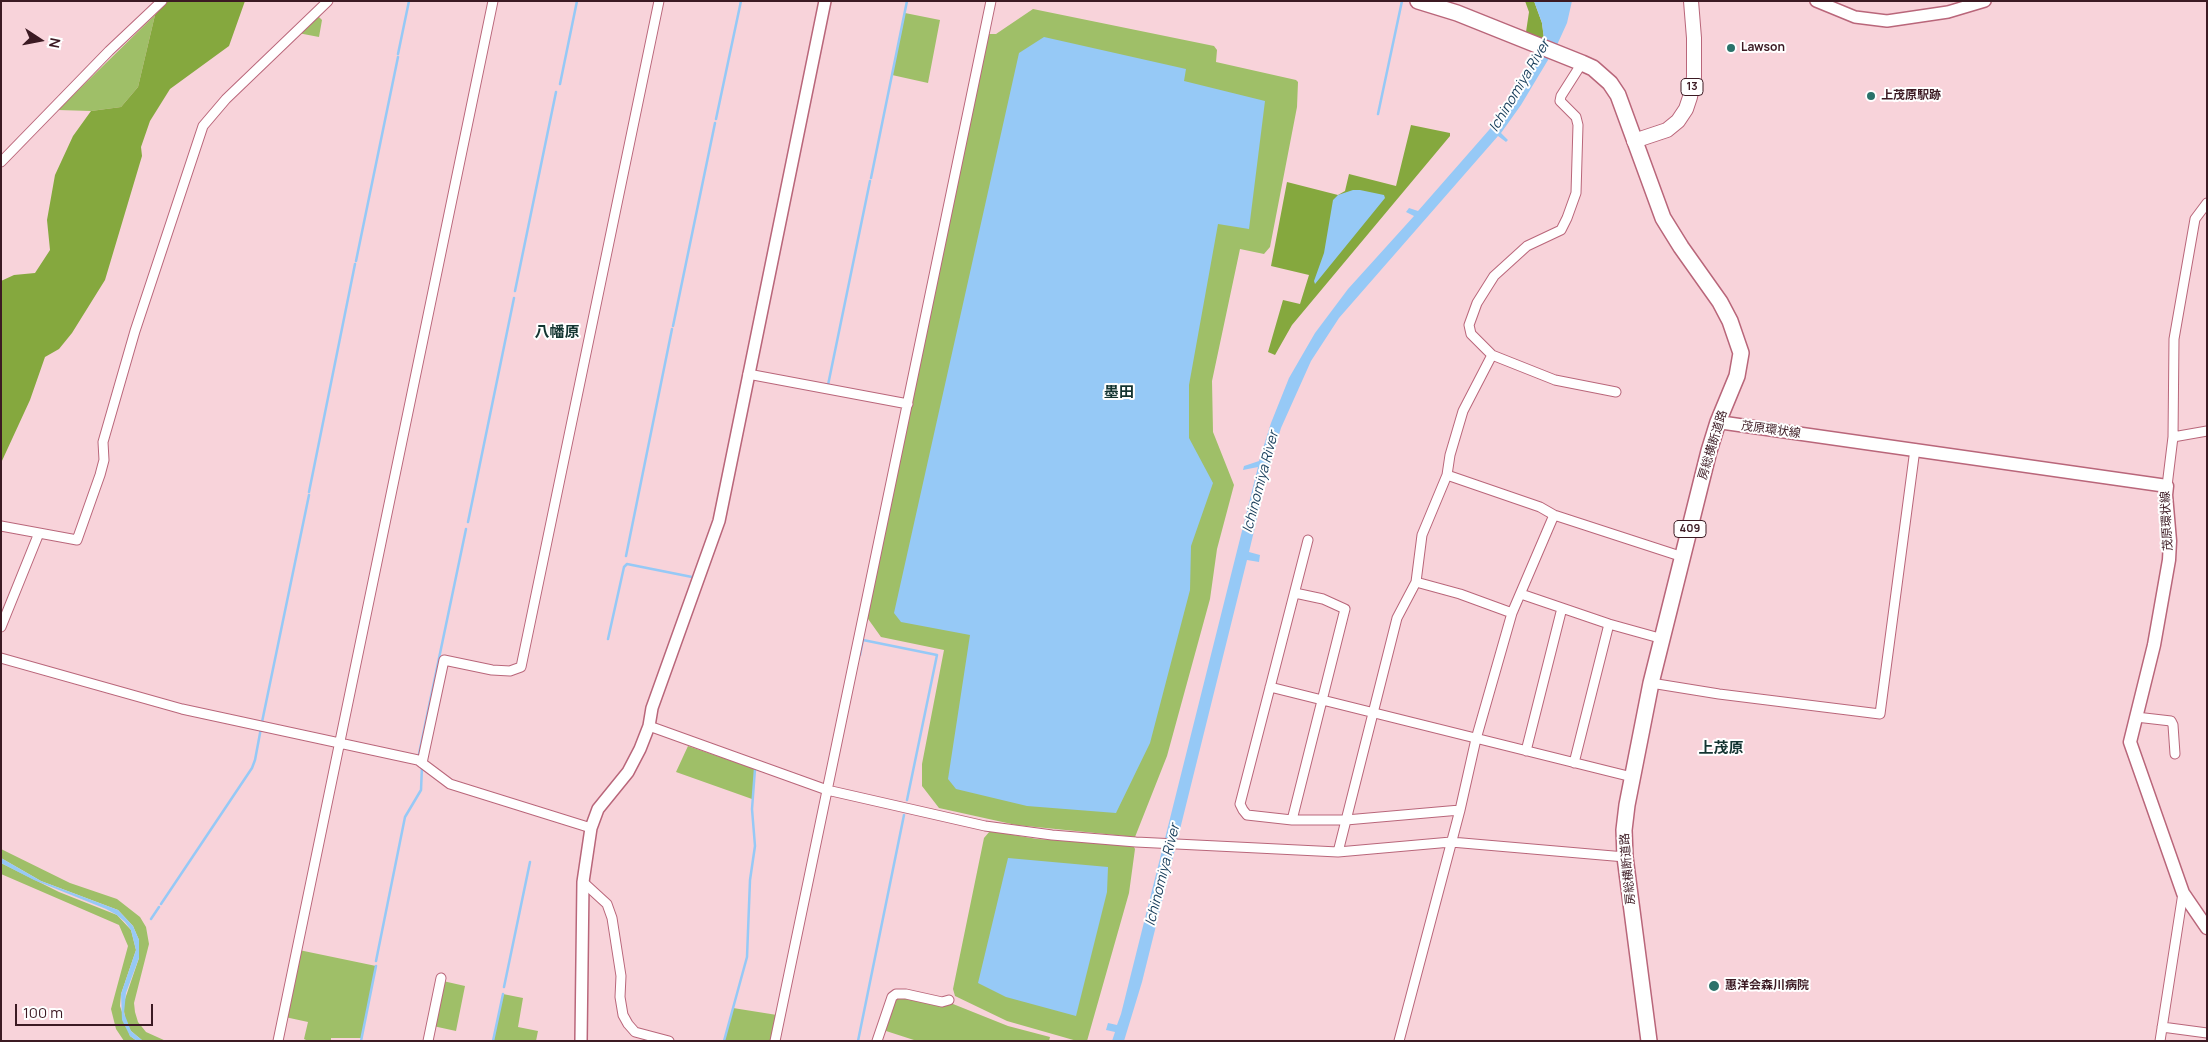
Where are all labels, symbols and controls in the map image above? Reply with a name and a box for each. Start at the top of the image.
north arrow [15,15,65,65]
text: N [45,36,66,50]
water label: Ichinomiya River [1486,37,1554,135]
place label: Lawson [1741,41,1785,55]
marker: Lawson [1725,42,1737,54]
road number: 13 [1681,78,1703,95]
place label: 上茂原駅跡 [1881,89,1941,103]
marker: 上茂原駅跡 [1865,90,1877,102]
district label: 八幡原 [535,324,579,342]
district label: 墨田 [1104,384,1134,402]
street label: 房総横断道路 [1696,408,1730,482]
street label: 茂原環状線 [1740,419,1802,441]
water label: Ichinomiya River [1239,430,1283,534]
street label: 茂原環状線 [2158,491,2176,551]
road number: 409 [1674,520,1706,538]
district label: 上茂原 [1699,740,1743,758]
water label: Ichinomiya River [1142,822,1184,928]
street label: 房総横断道路 [1618,833,1638,905]
marker: 惠洋会森川病院 [1707,979,1721,993]
place label: 惠洋会森川病院 [1725,979,1809,993]
scale bar [18,994,155,1026]
text: 100 m [23,1002,63,1023]

